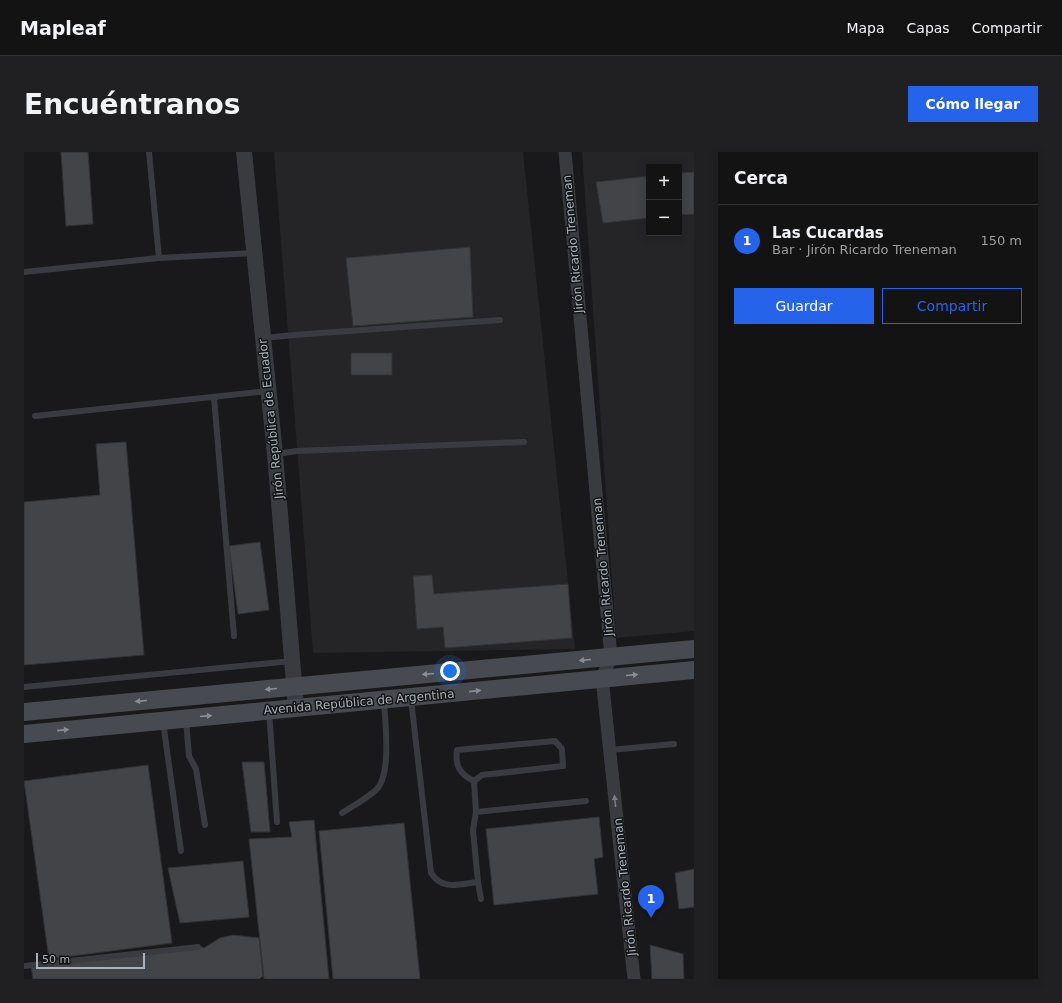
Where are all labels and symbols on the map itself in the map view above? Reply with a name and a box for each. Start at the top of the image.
street label: Jirón Ricardo Treneman [560,174,586,315]
street label: Jirón República de Ecuador [256,338,286,501]
street label: Jirón Ricardo Treneman [590,497,616,638]
one-way arrow [579,656,592,663]
your location [440,661,460,681]
one-way arrow [422,671,434,678]
one-way arrow [626,672,638,679]
one-way arrow [265,686,277,692]
street label: Avenida República de Argentina [263,687,455,717]
one-way arrow [469,688,481,694]
one-way arrow [135,697,147,704]
one-way arrow [200,713,212,719]
one-way arrow [57,727,69,733]
one-way arrow [612,795,619,807]
street label: Jirón Ricardo Treneman [611,817,639,958]
pin: 1 [638,885,664,918]
scale bar [36,951,145,970]

